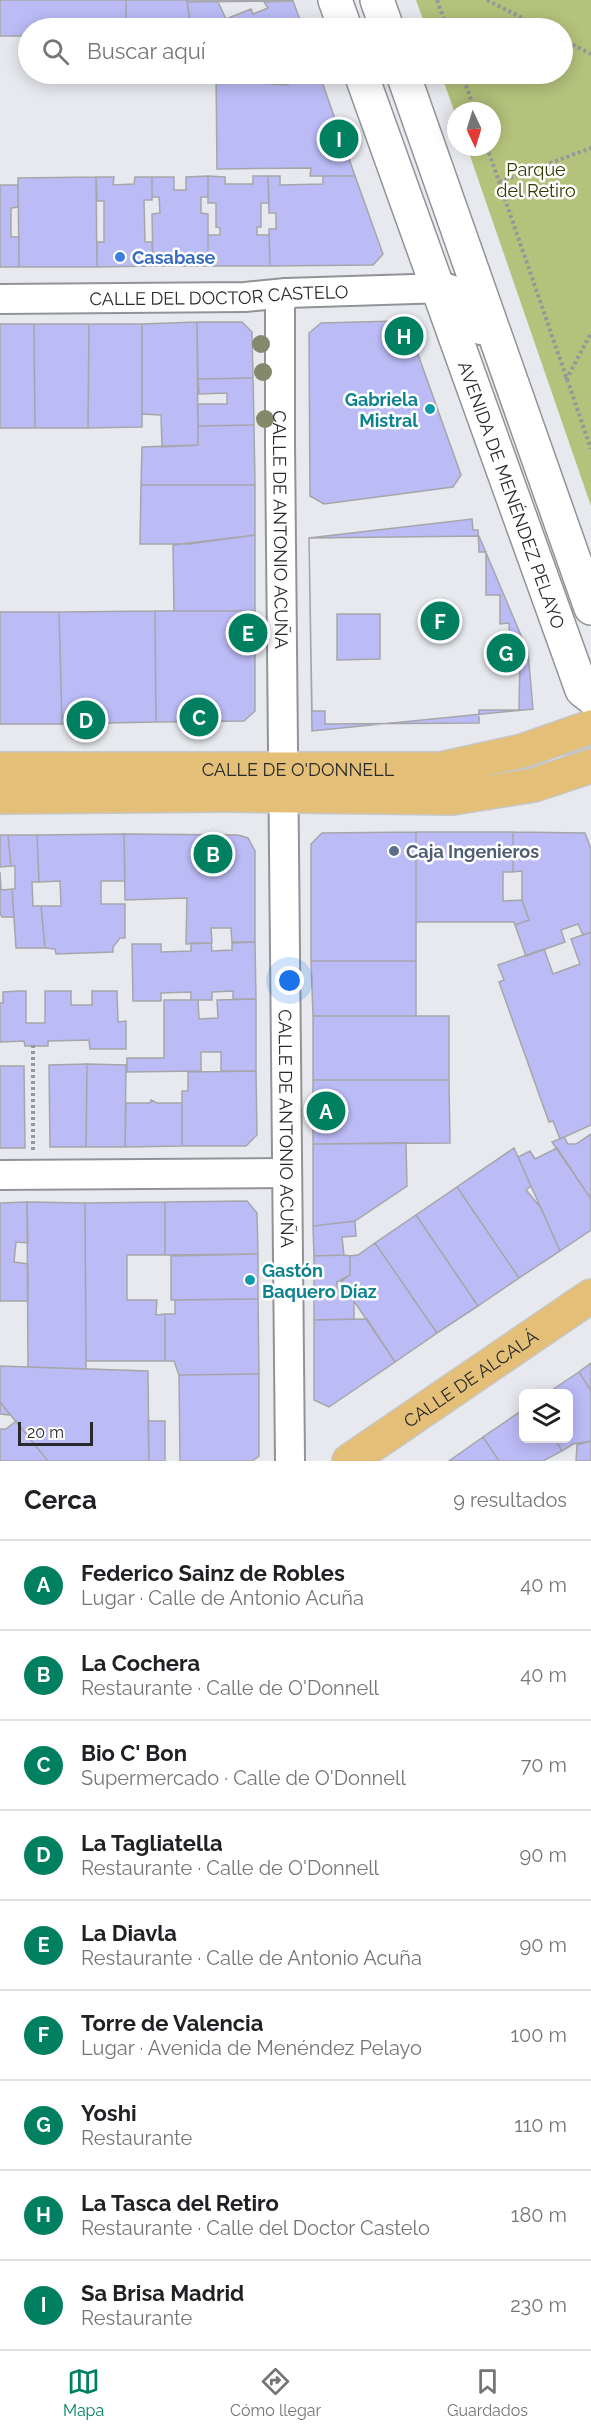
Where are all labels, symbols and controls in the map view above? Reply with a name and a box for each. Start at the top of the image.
search box [18,18,573,84]
icon: search [39,35,72,68]
text: Buscar aquí [87,38,206,64]
north arrow [447,102,501,156]
pin: I [320,116,358,162]
park label: Parque del Retiro [496,159,576,201]
place label: Casabase [132,247,216,268]
marker: Casabase [113,250,127,264]
street label: CALLE DEL DOCTOR CASTELO [89,281,349,309]
pin: H [384,314,424,358]
street label: AVENIDA DE MENÉNDEZ PELAYO [454,358,570,631]
place label: Gabriela Mistral [345,389,418,431]
marker: Gabriela Mistral [423,402,437,416]
street label: CALLE DE ANTONIO ACUÑA [270,410,293,649]
pin: F [420,598,460,644]
pin: E [228,610,268,656]
pin: G [486,630,526,676]
pin: C [180,694,218,740]
pin: D [66,698,106,742]
street label: CALLE DE O'DONNELL [202,759,395,780]
pin: B [194,832,232,876]
place label: Caja Ingenieros [406,841,539,862]
marker: Caja Ingenieros [387,844,401,858]
your location [275,966,304,995]
street label: CALLE DE ANTONIO ACUÑA [275,1009,298,1248]
pin: A [306,1088,346,1134]
place label: Gastón Baquero Díaz [262,1260,377,1302]
marker: Gastón Baquero Díaz [243,1273,257,1287]
street label: CALLE DE ALCALÁ [399,1324,542,1431]
map controls [519,1389,573,1443]
button: layers [519,1389,573,1443]
scale bar [18,1419,93,1446]
text: 20 m [27,1423,64,1442]
text: Cerca [24,1485,97,1515]
text: 9 resultados [453,1488,567,1512]
text: Federico Sainz de Robles [81,1560,345,1586]
text: A [37,1573,50,1597]
text: 40 m [520,1573,567,1597]
text: Lugar · Calle de Antonio Acuña [81,1586,364,1610]
text: La Cochera [81,1650,200,1676]
text: B [37,1663,50,1687]
text: 40 m [520,1663,567,1687]
text: Restaurante · Calle de O'Donnell [81,1676,379,1700]
text: Bio C' Bon [81,1740,187,1766]
text: C [37,1753,50,1777]
text: 70 m [521,1753,567,1777]
text: Supermercado · Calle de O'Donnell [81,1766,406,1790]
text: La Tagliatella [81,1830,223,1856]
text: D [36,1843,51,1867]
text: 90 m [520,1843,567,1867]
text: Restaurante · Calle de O'Donnell [81,1856,379,1880]
text: La Diavla [81,1920,177,1946]
text: E [37,1933,50,1957]
text: 90 m [520,1933,567,1957]
text: Restaurante · Calle de Antonio Acuña [81,1946,422,1970]
text: Torre de Valencia [81,2010,263,2036]
text: F [38,2023,49,2047]
text: 100 m [510,2023,567,2047]
text: Lugar · Avenida de Menéndez Pelayo [81,2036,422,2060]
text: Yoshi [81,2100,137,2126]
text: G [36,2113,51,2137]
text: 110 m [514,2113,567,2137]
text: Restaurante [81,2126,192,2150]
text: La Tasca del Retiro [81,2190,279,2216]
text: H [36,2203,51,2227]
text: 180 m [511,2203,567,2227]
text: Restaurante · Calle del Doctor Castelo [81,2216,430,2240]
text: Sa Brisa Madrid [81,2280,244,2306]
text: I [41,2293,46,2317]
text: 230 m [510,2293,567,2317]
text: Restaurante [81,2306,192,2330]
tab: Mapa [63,2365,104,2420]
tab: Cómo llegar [230,2365,321,2420]
tab: Guardados [447,2365,528,2420]

